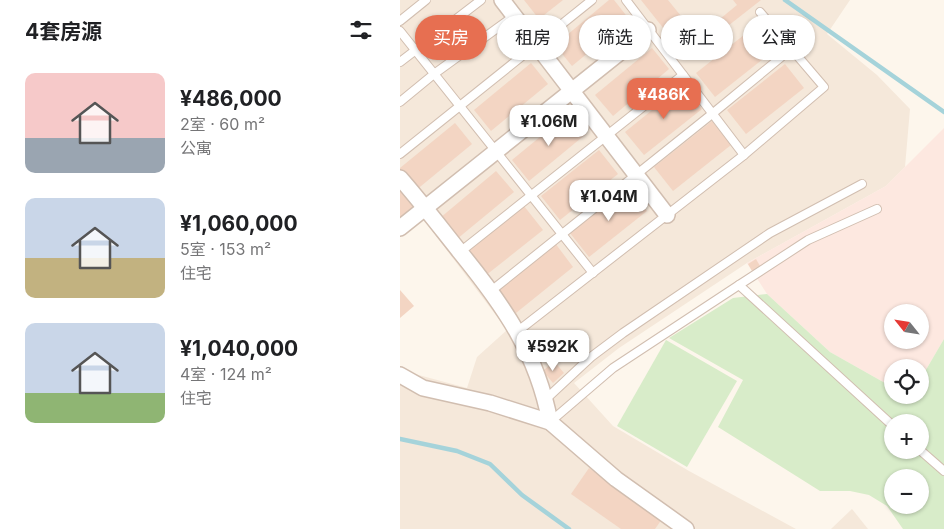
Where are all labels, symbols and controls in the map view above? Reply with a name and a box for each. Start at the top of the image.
chip: 买房 [415,15,487,60]
chip: 租房 [497,15,569,60]
chip: 筛选 [579,15,651,60]
chip: 新上 [661,15,733,60]
chip: 公寓 [743,15,815,60]
icon: filters [347,16,375,44]
text: 4套房源 [25,19,102,44]
pin: ¥486K [629,78,699,120]
text: ¥486K [638,84,690,104]
text: ¥486,000 [180,86,282,111]
icon: home [65,93,125,153]
pin: ¥1.06M [508,104,590,147]
text: ¥1.06M [521,111,577,131]
text: 2室 · 60 m² [180,114,265,134]
text: 公寓 [180,138,212,158]
pin: ¥1.04M [568,180,650,222]
text: ¥1.04M [580,186,638,206]
text: ¥1,060,000 [180,211,298,236]
icon: home [65,218,125,278]
text: 5室 · 153 m² [180,239,271,259]
text: 住宅 [180,263,212,283]
north arrow [884,304,929,349]
map controls [884,304,929,514]
pin: ¥592K [518,330,588,372]
text: ¥1,040,000 [180,336,298,361]
text: ¥592K [527,336,579,356]
icon: home [65,343,125,403]
button: locate [884,359,929,404]
text: 4室 · 124 m² [180,364,272,384]
text: 住宅 [180,388,212,408]
button: + [884,414,929,459]
button: − [884,469,929,514]

